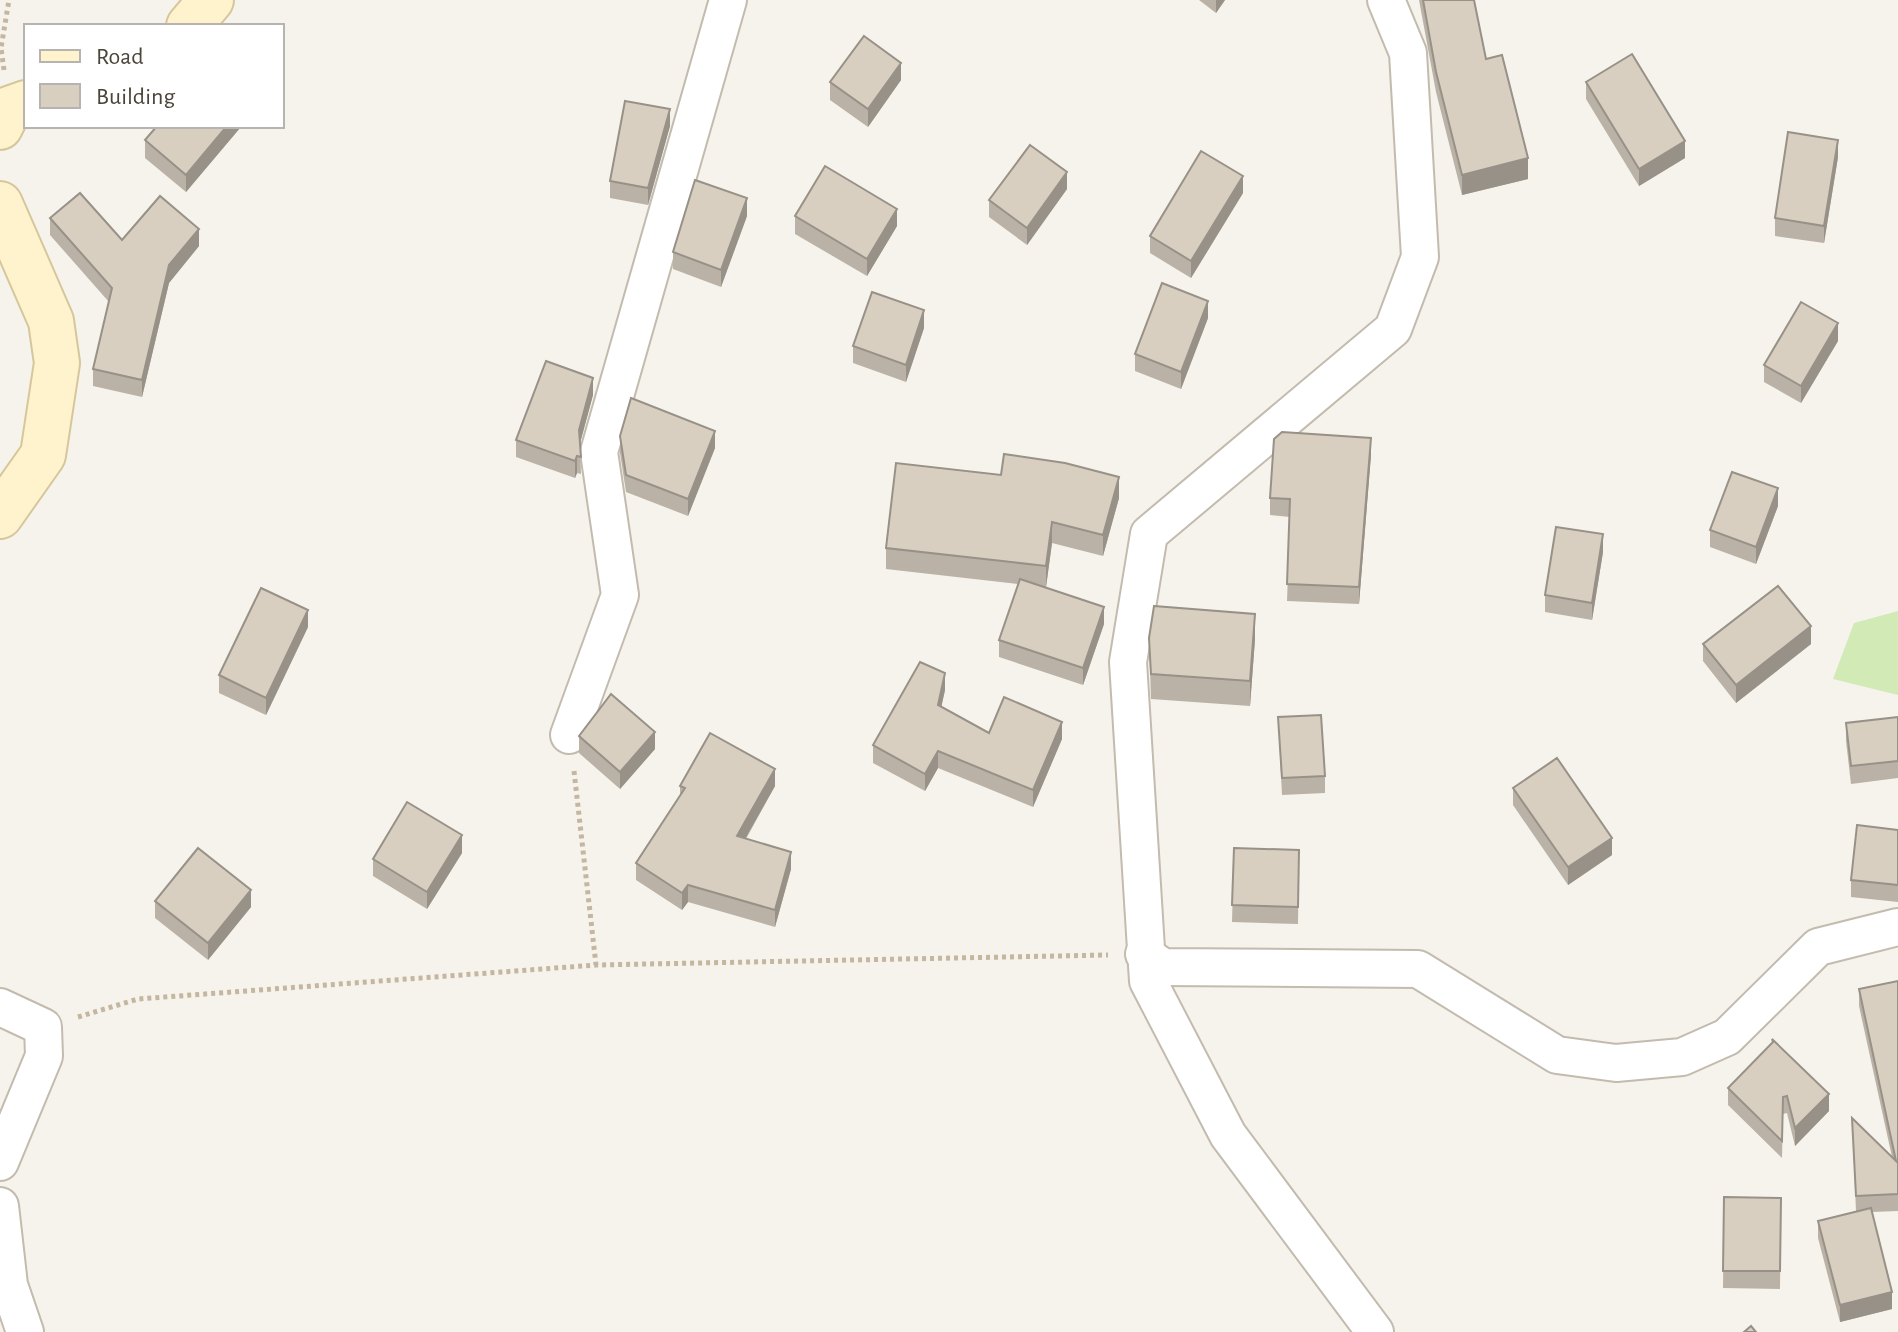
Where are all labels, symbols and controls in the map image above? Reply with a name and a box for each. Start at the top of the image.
legend [24,24,284,128]
text: Road [96,45,144,69]
text: Building [96,85,175,109]

